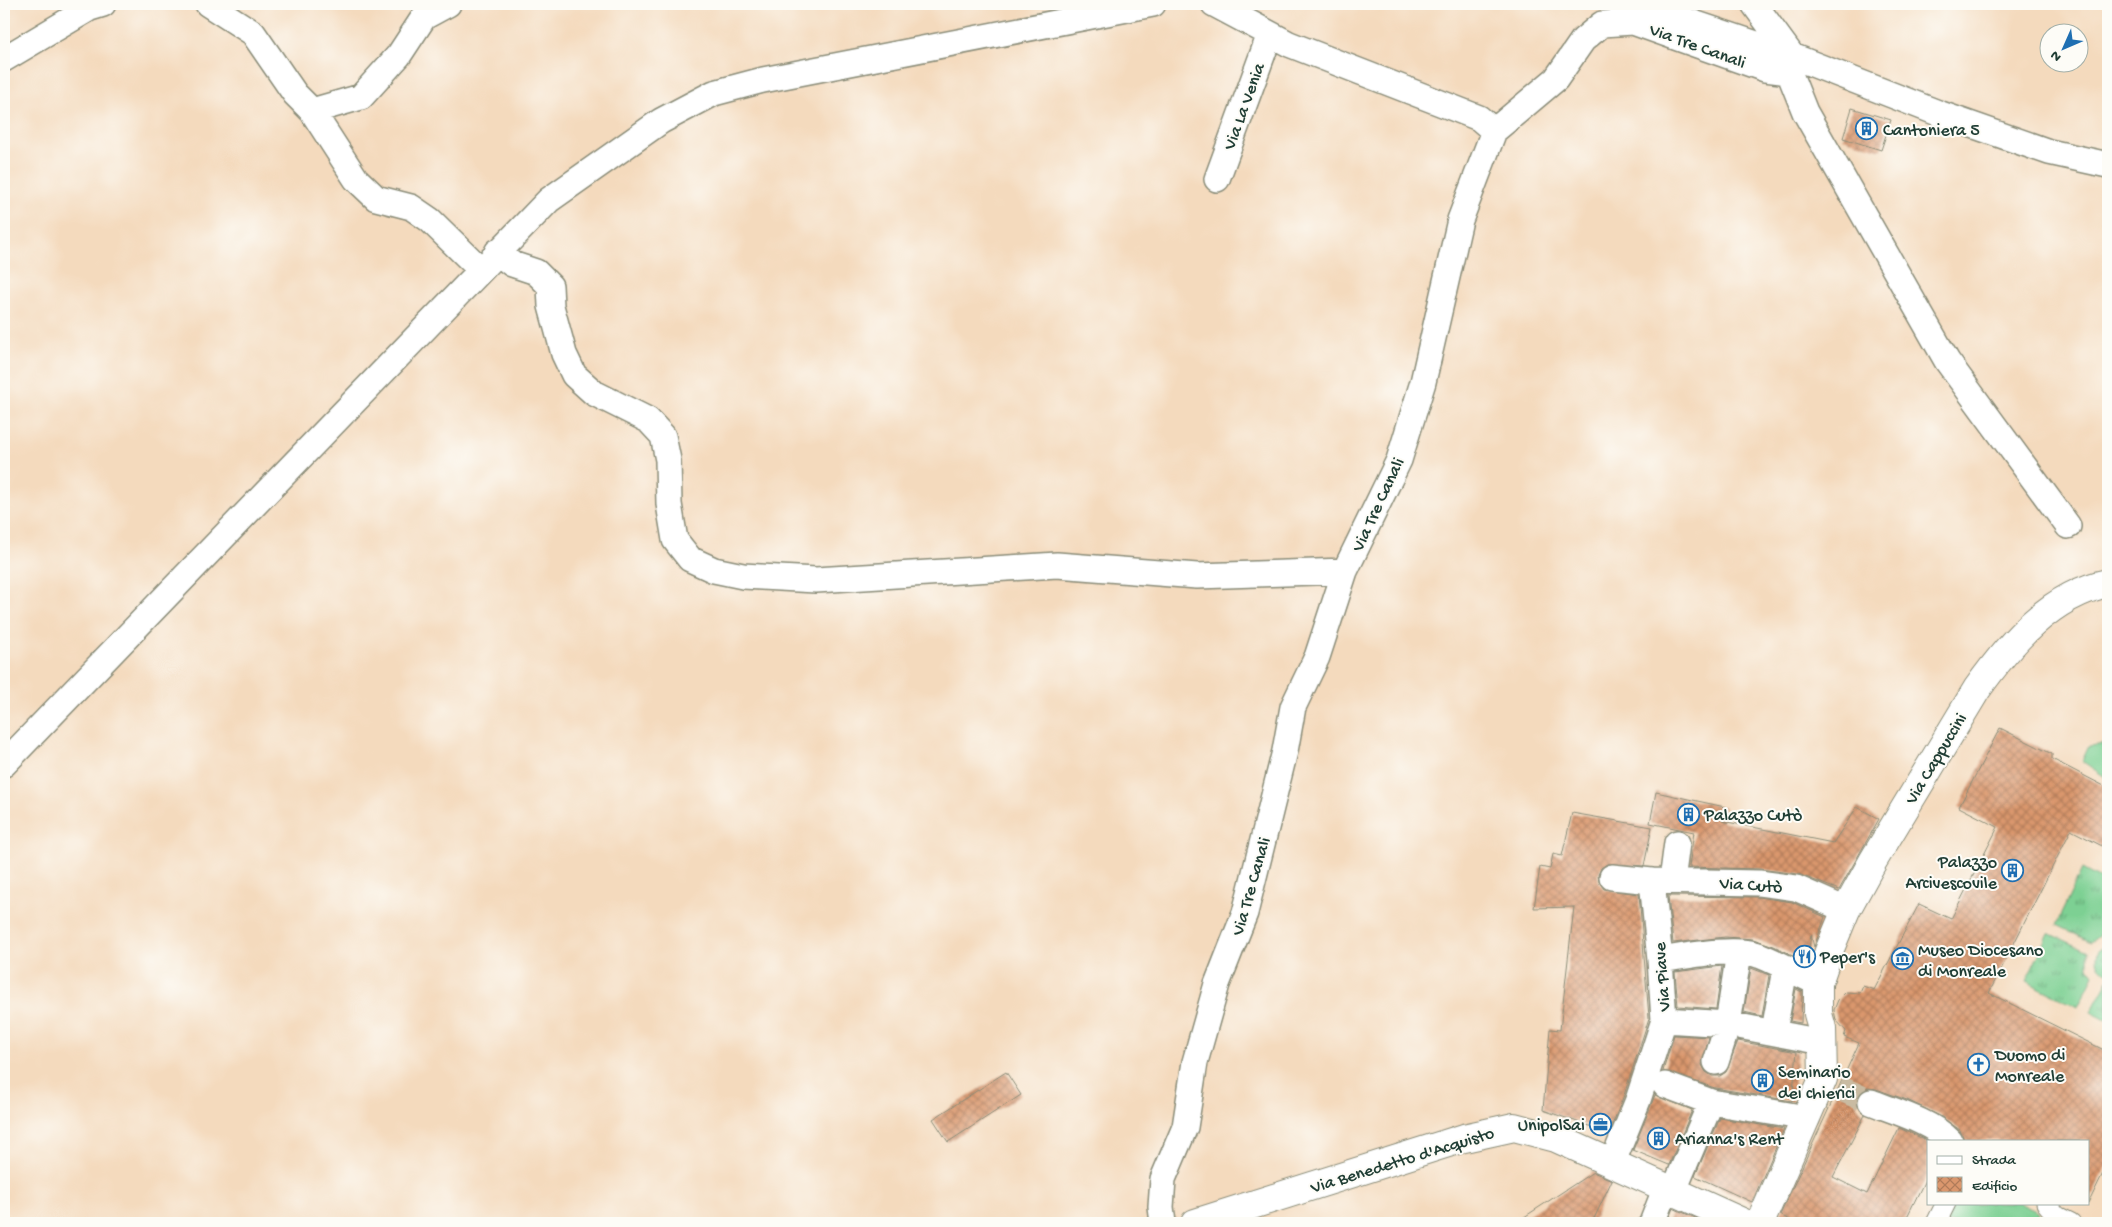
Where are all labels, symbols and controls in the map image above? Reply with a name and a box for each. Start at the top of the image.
street label: Via Tre Canali [1645,20,1748,75]
north arrow [2040,22,2090,72]
text: N [2047,46,2066,65]
street label: Via La Venia [1220,60,1271,154]
building icon: Cantoniera 5 [1855,117,1879,141]
place label: Cantoniera 5 [1883,121,1980,142]
street label: Via Tre Canali [1348,455,1410,556]
street label: Via Cappuccini [1901,710,1973,810]
building icon: Palazzo Cutò [1676,802,1700,826]
place label: Palazzo Cutò [1703,806,1802,827]
street label: Via Tre Canali [1228,835,1276,939]
place label: Palazzo Arcivescovile [1906,853,1998,895]
building icon: Palazzo Arcivescovile [2001,859,2025,883]
street label: Via Cutò [1718,874,1783,899]
street label: Via Piave [1651,941,1676,1013]
place label: Museo Diocesano di Monreale [1918,941,2043,983]
restaurant icon: Peper's [1792,944,1816,968]
museum icon: Museo Diocesano di Monreale [1890,947,1914,971]
place label: Peper's [1819,948,1876,969]
place label: Duomo di Monreale [1994,1046,2065,1088]
church icon: Duomo di Monreale [1967,1052,1991,1076]
place label: Seminario dei chierici [1778,1063,1855,1105]
building icon: Seminario dei chierici [1750,1069,1774,1093]
office icon: UnipolSai [1589,1112,1613,1136]
place label: UnipolSai [1518,1116,1585,1137]
street label: Via Benedetto d'Acquisto [1307,1123,1497,1200]
building icon: Arianna's Rent [1647,1126,1671,1150]
place label: Arianna's Rent [1675,1130,1785,1151]
legend [1927,1140,2090,1204]
text: Strada [1972,1152,2017,1170]
text: Edificio [1972,1178,2018,1196]

